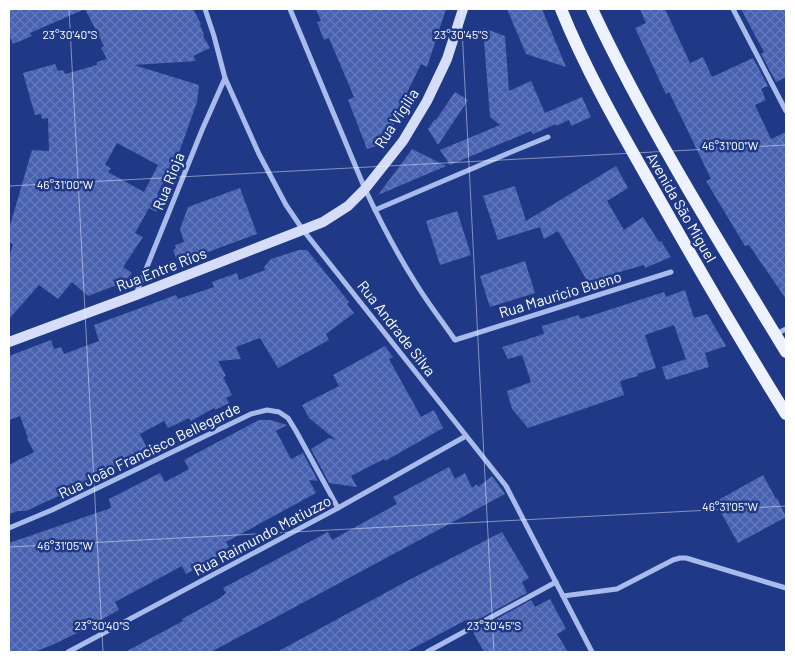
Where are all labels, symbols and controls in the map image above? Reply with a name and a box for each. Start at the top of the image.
text: 23°30'40"S [42,27,98,41]
text: 23°30'45"S [434,27,488,41]
street label: Rua Vigilia [370,85,422,151]
text: 46°31'00"W [702,138,759,152]
street label: Avenida São Miguel [643,149,721,265]
street label: Rua Rioja [148,150,188,212]
text: 46°31'00"W [37,177,94,191]
street label: Rua Entre Rios [113,244,209,294]
street label: Rua Maurício Bueno [497,267,623,321]
street label: Rua Andrade Silva [354,277,440,379]
street label: Rua João Francisco Bellegarde [55,398,243,502]
street label: Rua Raimundo Matiuzzo [190,491,334,579]
text: 46°31'05"W [702,499,758,513]
text: 46°31'05"W [37,538,93,552]
text: 23°30'40"S [74,618,130,632]
text: 23°30'45"S [467,618,521,632]

